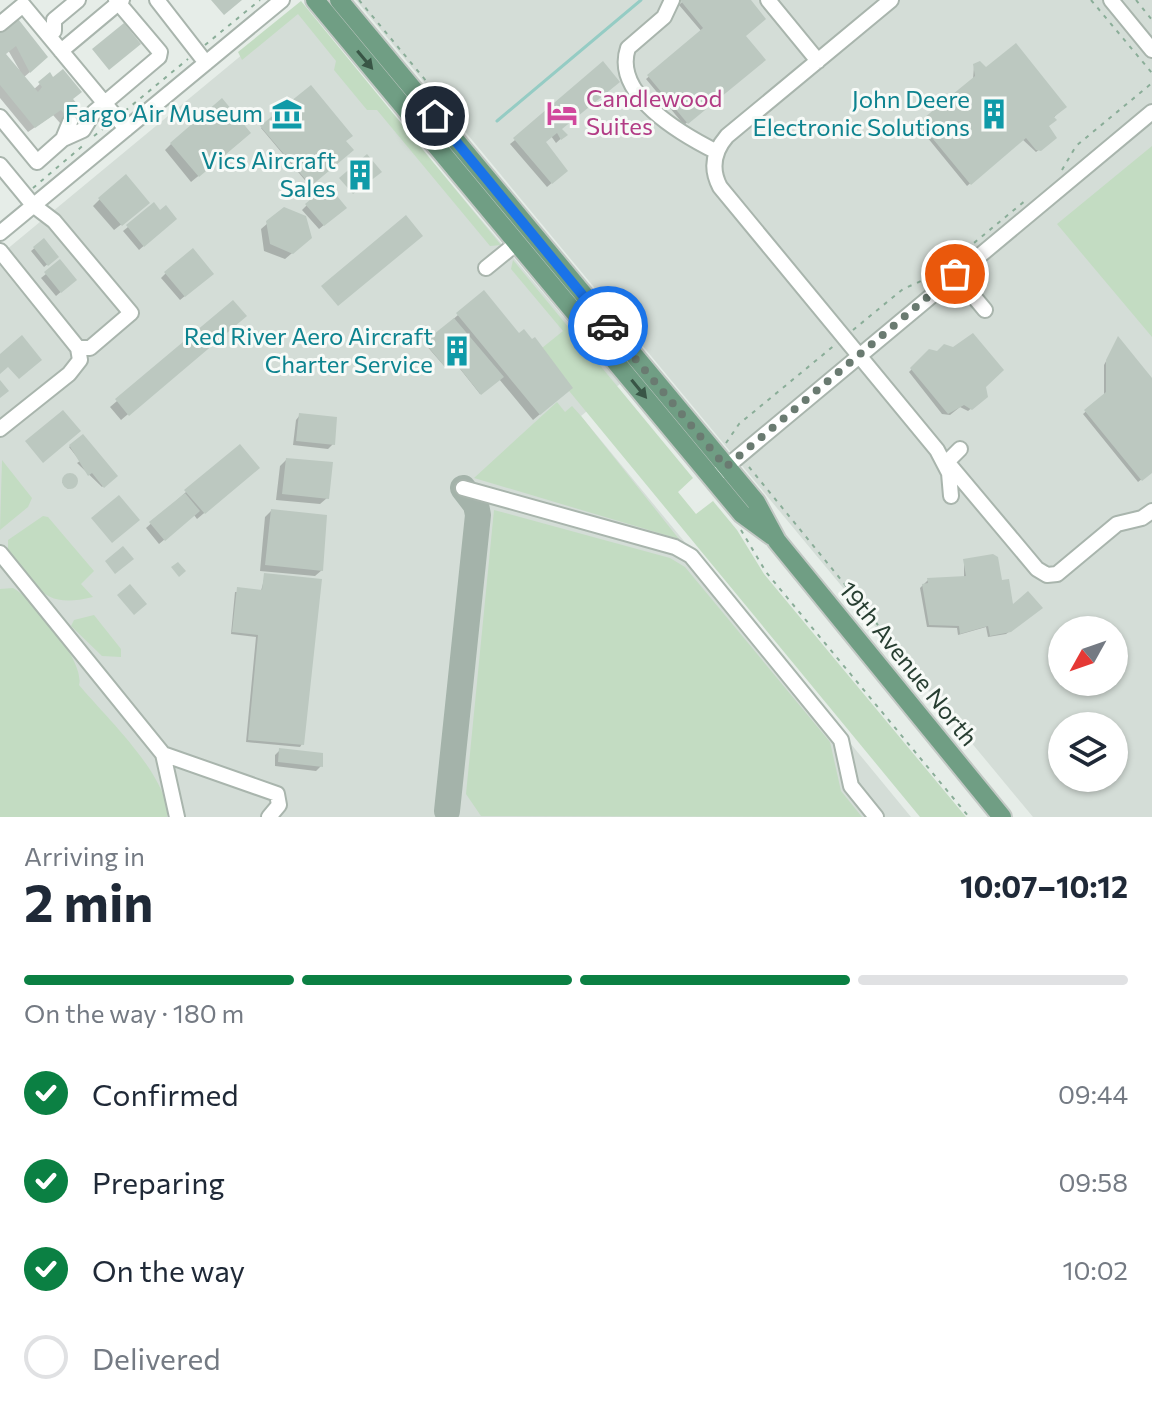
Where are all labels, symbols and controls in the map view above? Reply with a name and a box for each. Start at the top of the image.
one-way arrow [356,50,373,70]
pin [401,82,469,150]
place label: Candlewood Suites [586,83,722,140]
place label: John Deere Electronic Solutions [752,84,970,141]
icon: home [413,94,457,138]
hotel icon: Candlewood Suites [545,96,579,130]
museum icon: Fargo Air Museum [270,97,304,131]
building icon: John Deere Electronic Solutions [977,97,1011,131]
place label: Fargo Air Museum [65,98,263,127]
place label: Vics Aircraft Sales [201,145,336,202]
building icon: Vics Aircraft Sales [343,158,377,192]
pin [921,240,989,308]
icon: bag [933,252,977,296]
courier [568,286,648,366]
icon: car [586,304,630,348]
place label: Red River Aero Aircraft Charter Service [184,321,433,378]
building icon: Red River Aero Aircraft Charter Service [440,334,474,368]
one-way arrow [630,378,647,398]
street label: 19th Avenue North [834,575,984,751]
north arrow [1048,616,1128,696]
map controls [1048,616,1128,792]
button: layers [1048,712,1128,792]
text: Arriving in [24,840,145,871]
text: 10:07–10:12 [960,867,1128,904]
text: 2 min [24,869,153,933]
text: On the way · 180 m [24,997,244,1028]
icon: check [24,1071,68,1115]
text: Confirmed [92,1075,239,1112]
text: 09:44 [1058,1078,1128,1109]
icon: check [24,1159,68,1203]
text: Preparing [92,1163,225,1200]
text: 09:58 [1058,1166,1128,1197]
icon: check [24,1247,68,1291]
text: On the way [92,1251,245,1288]
text: 10:02 [1062,1254,1128,1285]
text: Delivered [92,1339,221,1376]

